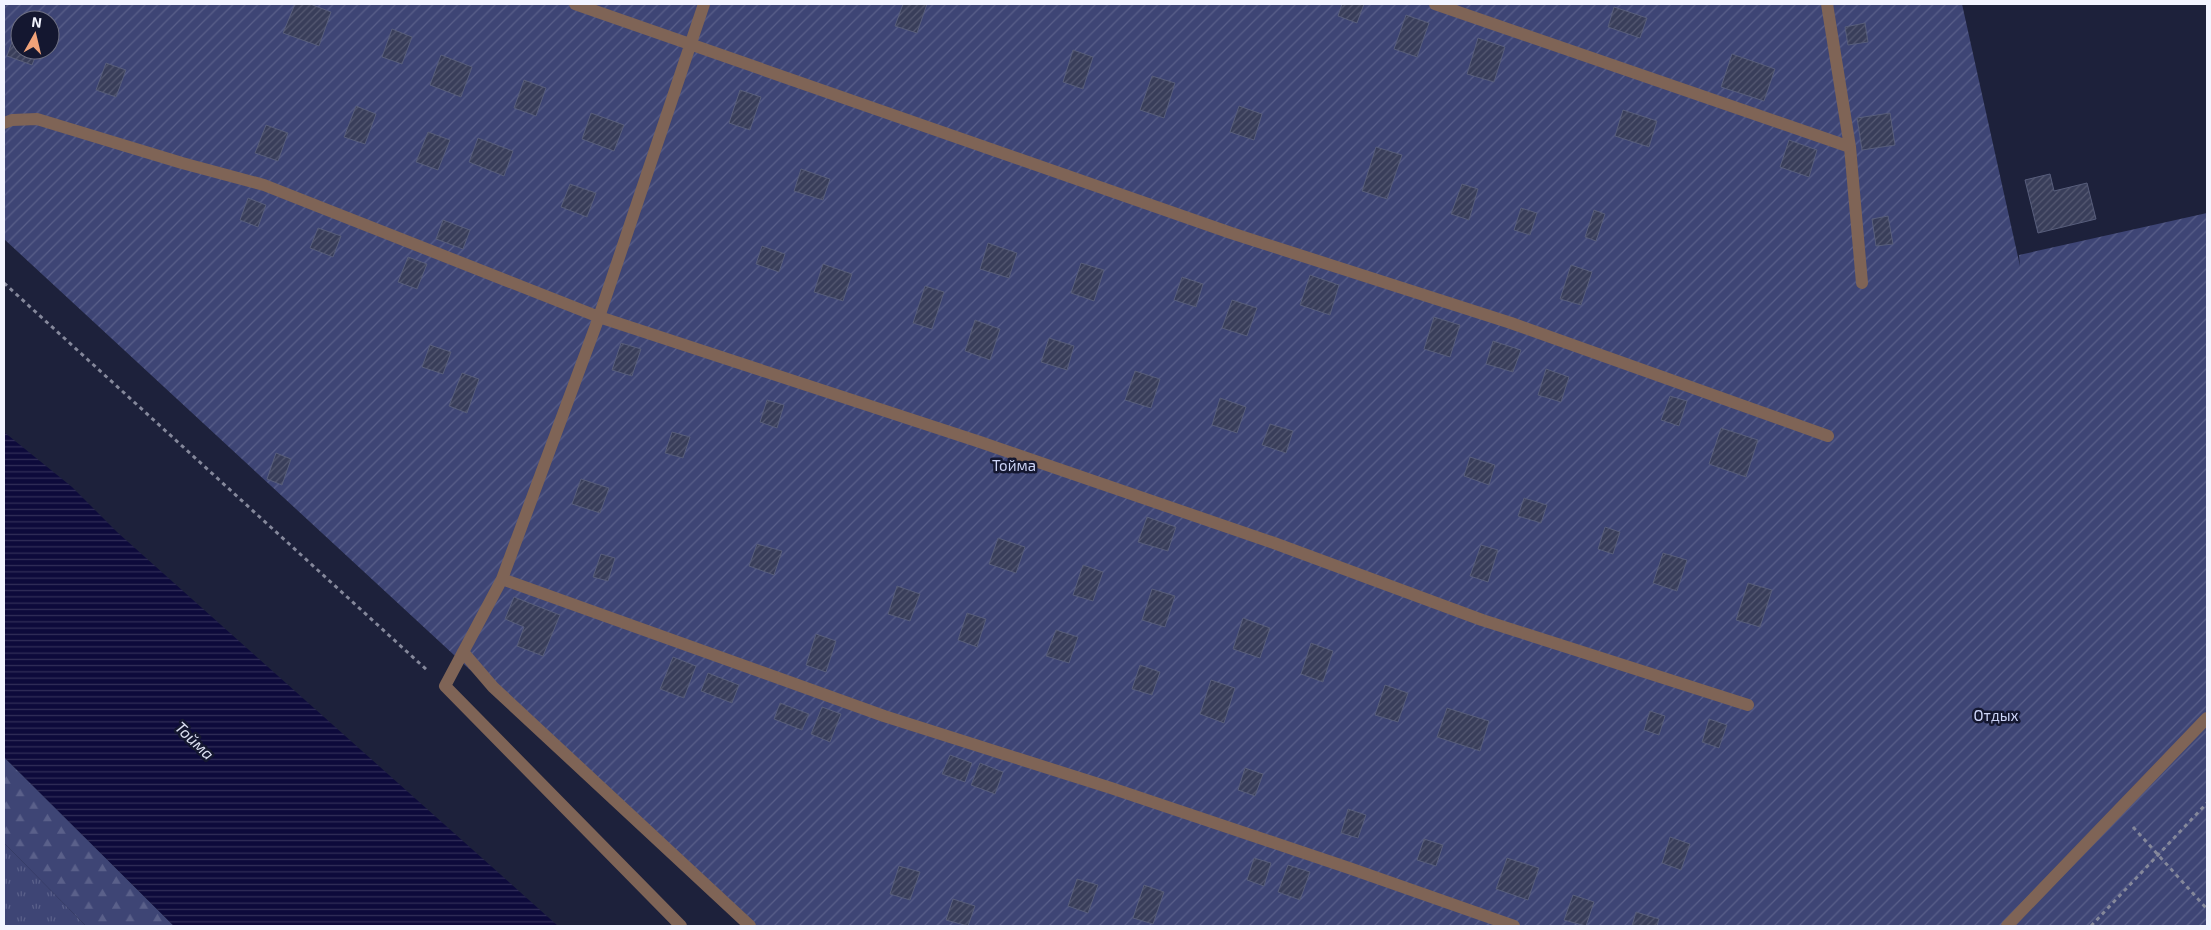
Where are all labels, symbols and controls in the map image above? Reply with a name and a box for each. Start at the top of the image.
north arrow [10,10,60,60]
text: N [31,13,43,31]
park label: Тойма [992,456,1036,474]
park label: Отдых [1974,706,2019,724]
water label: Тойма [172,717,218,763]

